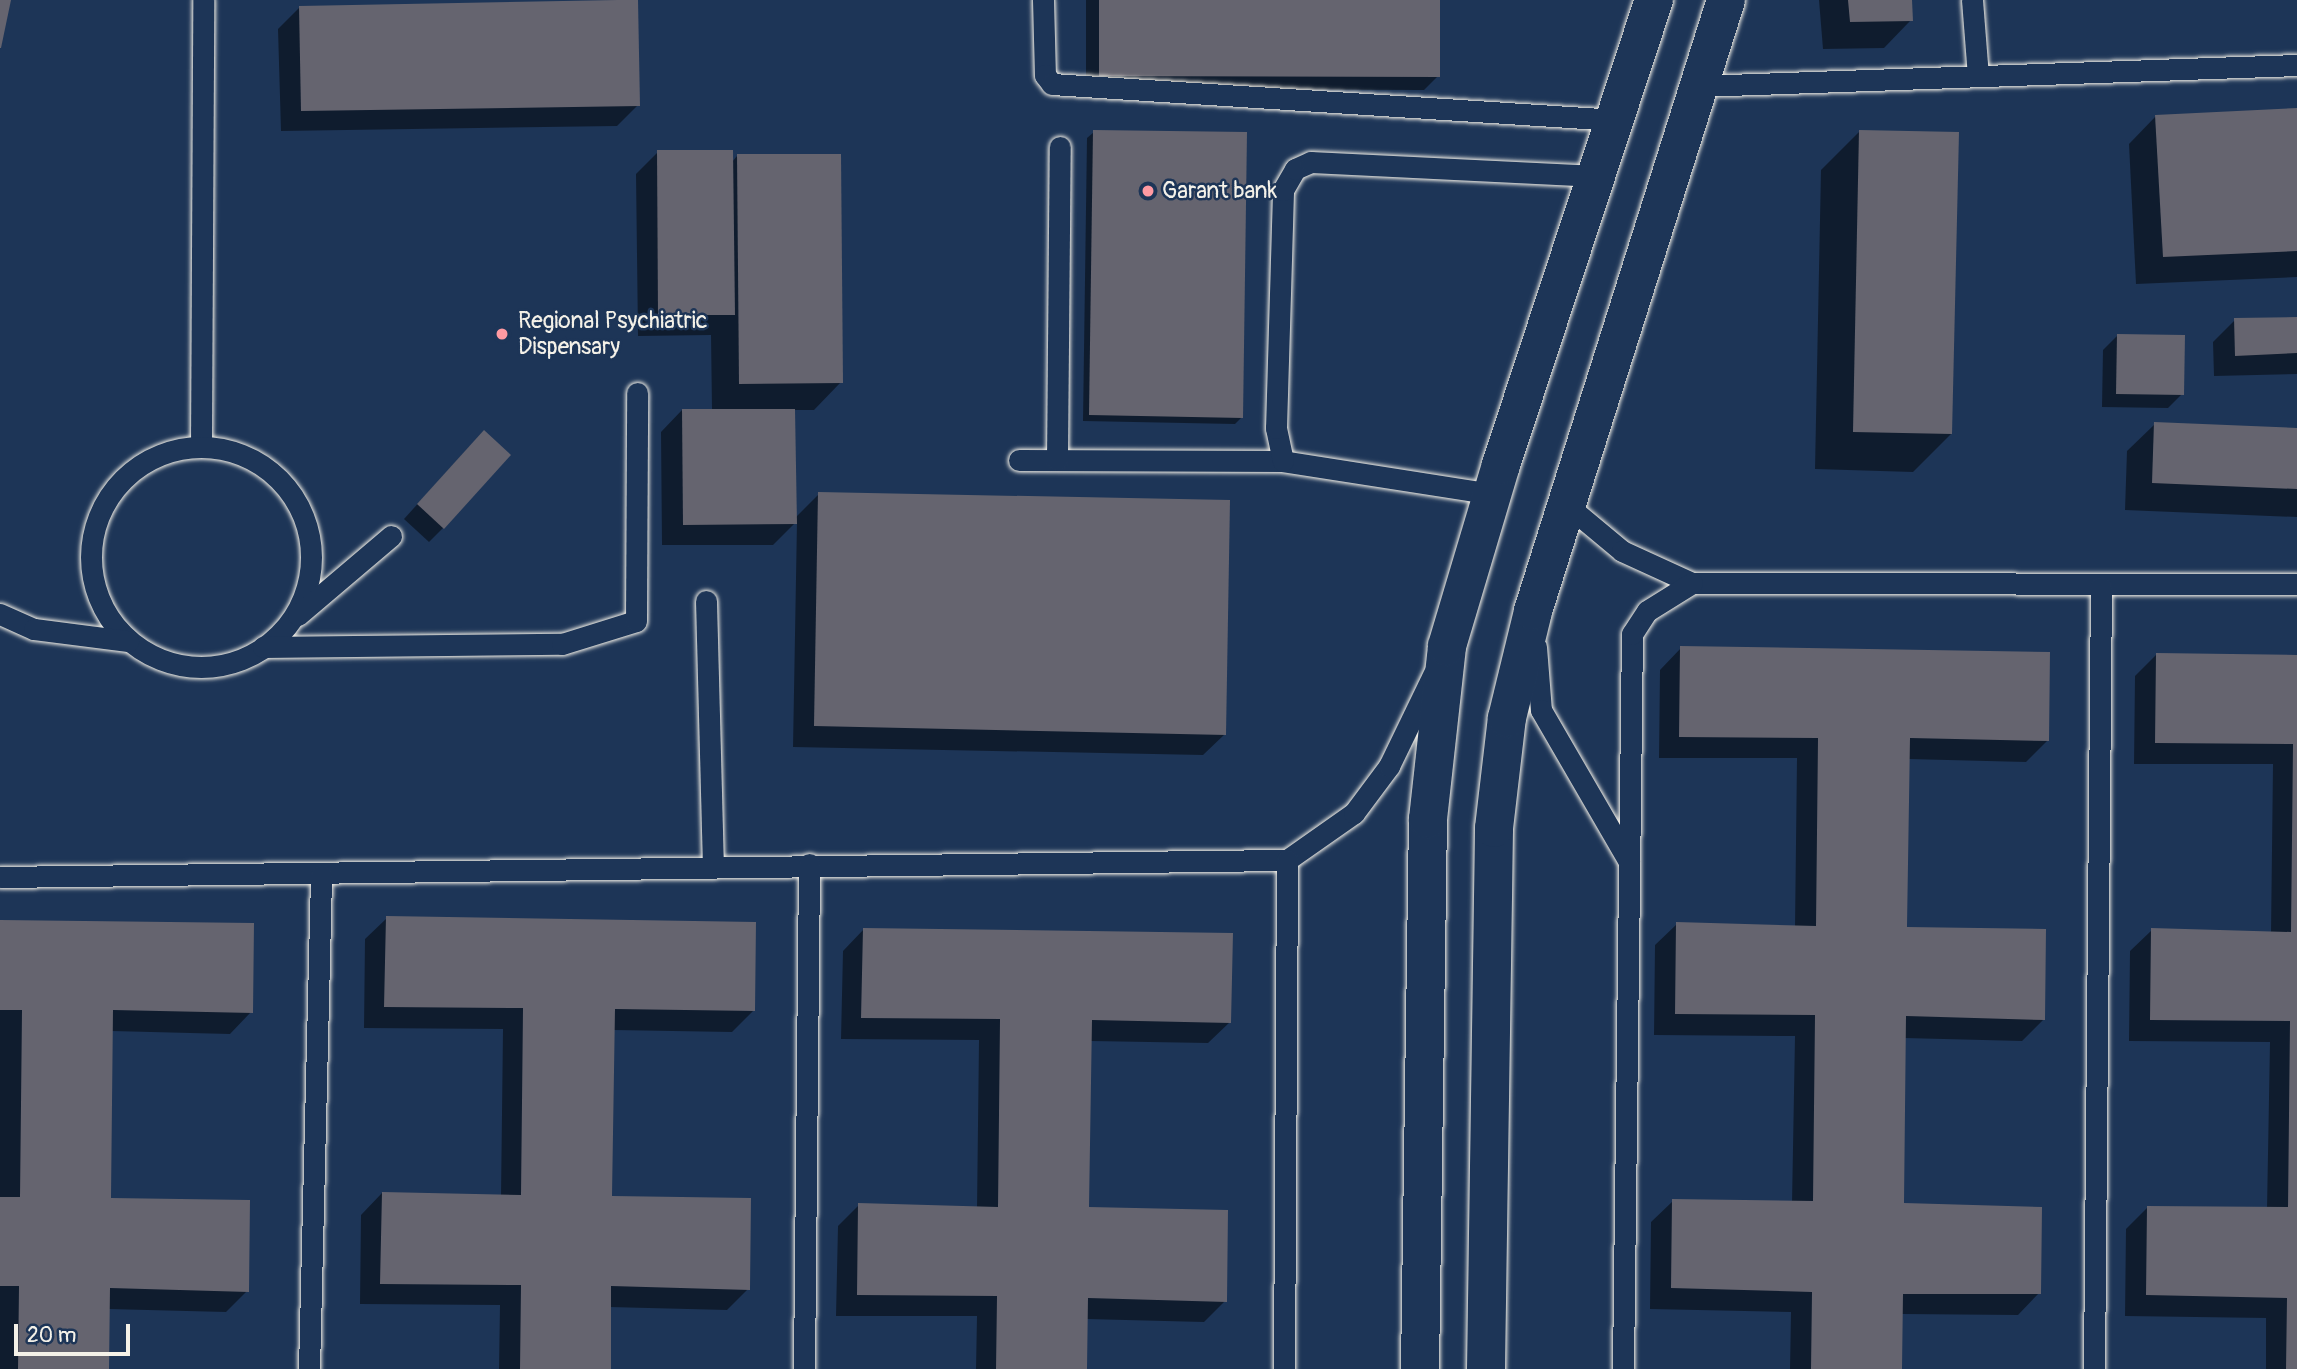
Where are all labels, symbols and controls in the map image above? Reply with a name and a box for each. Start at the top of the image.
place label: Garant bank [1162,177,1277,205]
marker: Garant bank [1140,183,1156,199]
place label: Regional Psychiatric Dispensary [518,307,707,361]
marker: Regional Psychiatric Dispensary [492,324,512,344]
scale bar [18,1310,133,1354]
text: 20 m [27,1322,76,1349]

